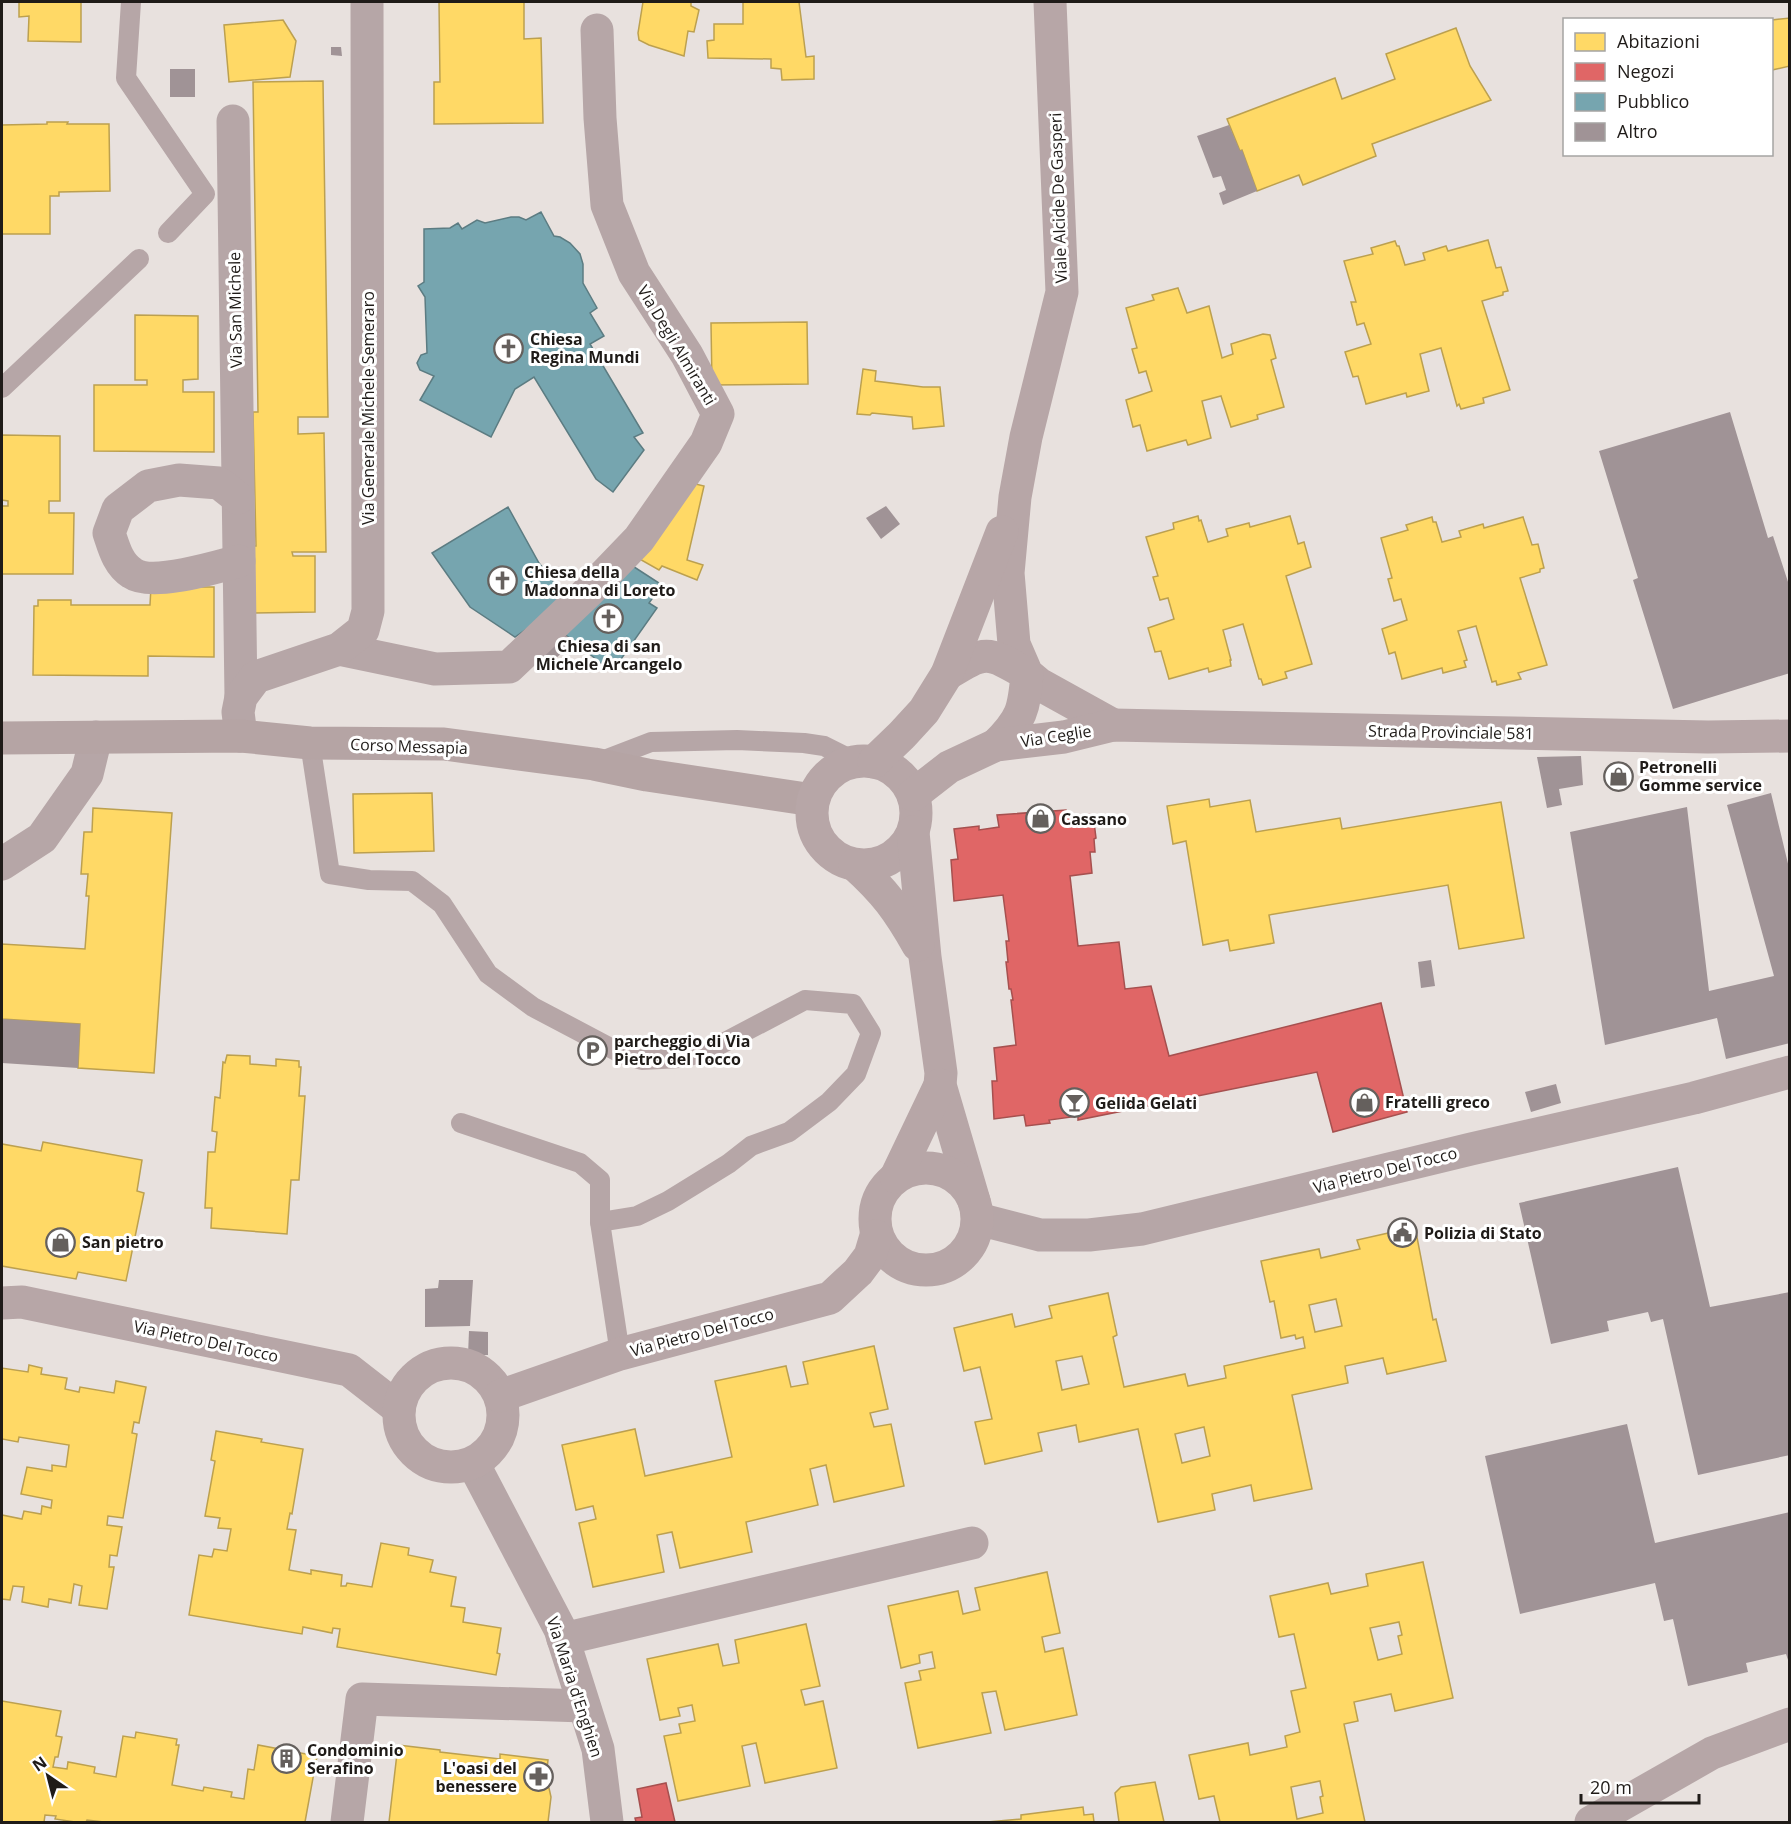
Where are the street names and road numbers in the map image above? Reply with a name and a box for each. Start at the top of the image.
street label: Viale Alcide De Gasperi [1044,112,1072,284]
street label: Via San Michele [223,252,247,368]
street label: Via Degli Almiranti [633,281,721,409]
street label: Via Generale Michele Semeraro [357,291,379,525]
street label: Via Ceglie [1019,720,1093,752]
street label: Strada Provinciale 581 [1368,720,1534,744]
street label: Corso Messapia [350,733,468,759]
street label: Via Pietro Del Tocco [1311,1141,1459,1199]
street label: Via Pietro Del Tocco [628,1302,776,1362]
street label: Via Pietro Del Tocco [132,1315,280,1367]
street label: Via Maria d'Enghien [542,1614,608,1760]

